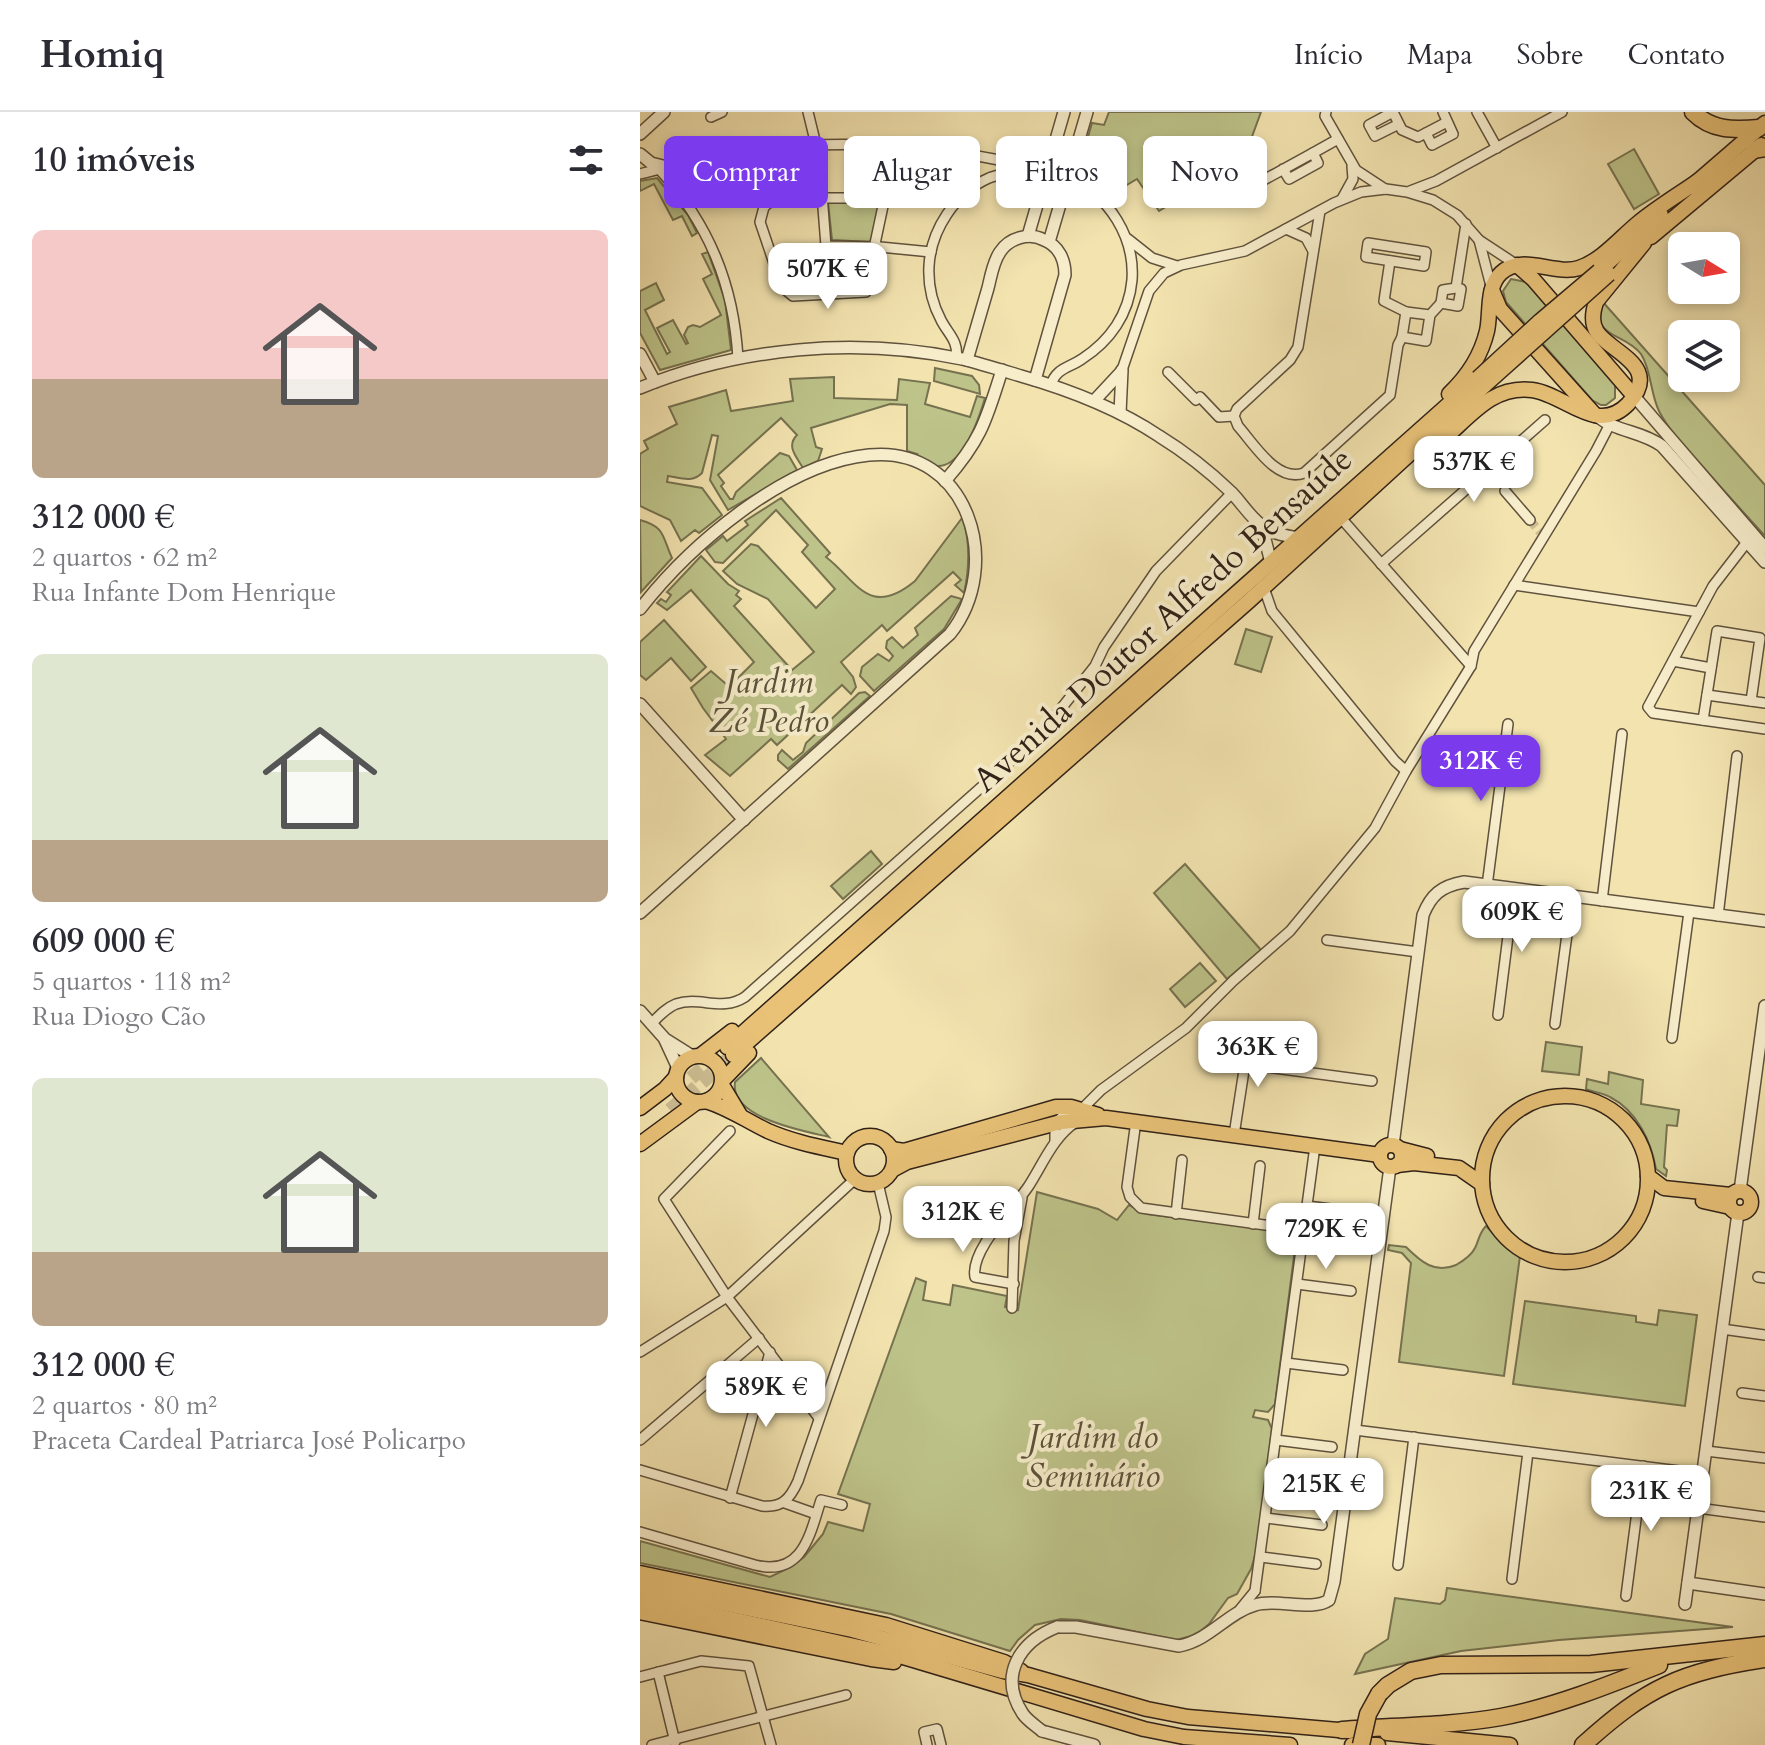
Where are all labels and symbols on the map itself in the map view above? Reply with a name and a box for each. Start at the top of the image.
north arrow [1668,232,1740,304]
pin: 507K € [763,243,893,311]
pin: 537K € [1409,436,1539,504]
street label: Avenida Doutor Alfredo Bensaúde [963,437,1362,803]
park label: Jardim Zé Pedro [709,659,829,744]
pin: 312K € [1416,735,1546,803]
pin: 609K € [1457,886,1587,954]
pin: 363K € [1193,1021,1323,1089]
pin: 312K € [898,1186,1028,1254]
pin: 729K € [1261,1203,1391,1271]
pin: 589K € [701,1361,831,1429]
park label: Jardim do Seminário [1020,1414,1160,1499]
pin: 215K € [1259,1458,1389,1526]
pin: 231K € [1586,1465,1716,1533]

